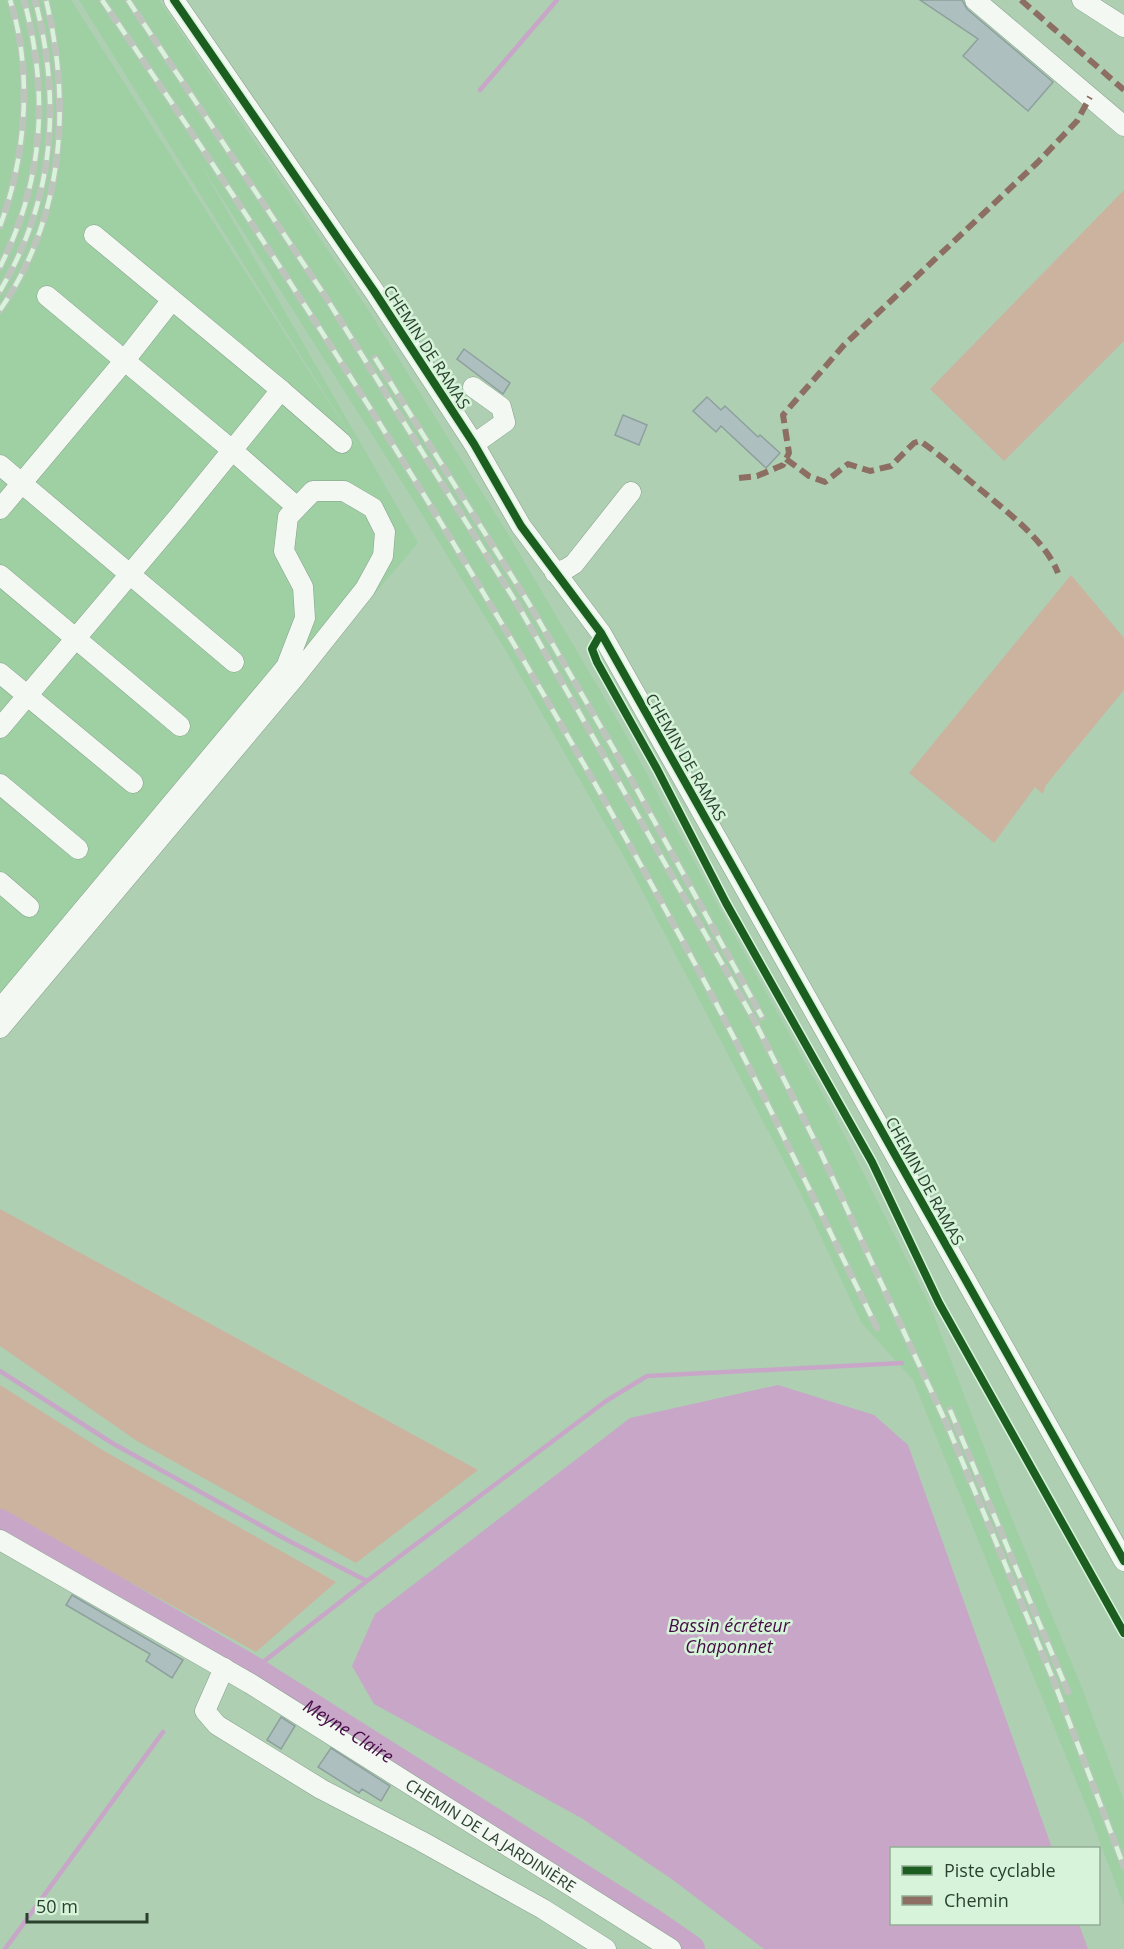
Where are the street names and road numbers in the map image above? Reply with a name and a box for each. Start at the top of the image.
street label: CHEMIN DE RAMAS [379,281,475,413]
street label: CHEMIN DE RAMAS [641,689,732,825]
street label: CHEMIN DE RAMAS [881,1113,970,1249]
street label: CHEMIN DE LA JARDINIÈRE [401,1773,580,1897]

